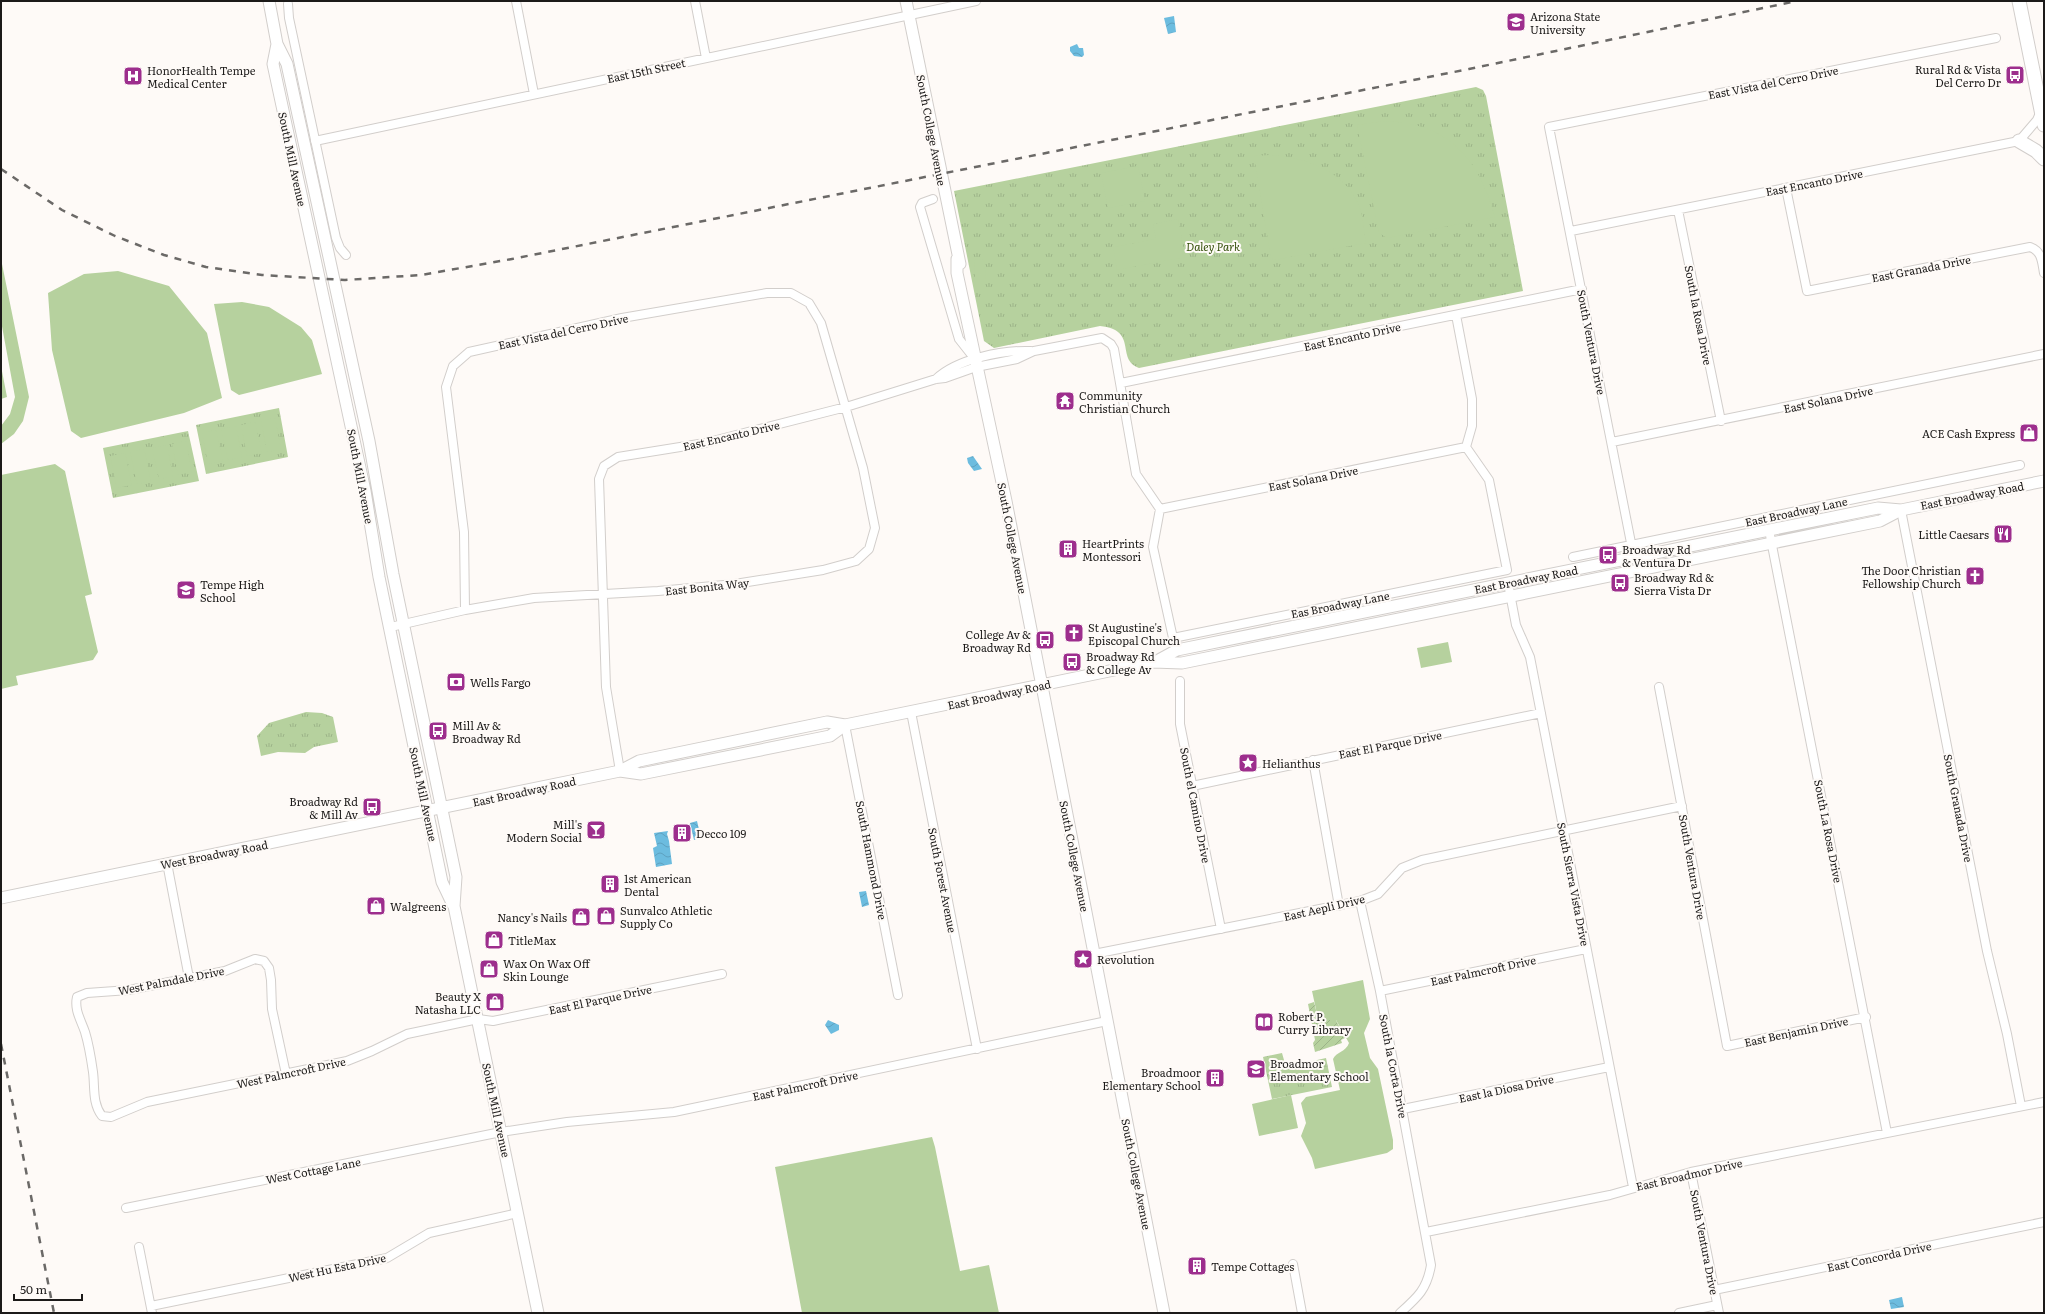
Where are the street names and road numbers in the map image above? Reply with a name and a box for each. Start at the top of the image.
street label: East 15th Street [605,54,687,86]
street label: East Vista del Cerro Drive [1706,61,1840,102]
street label: South College Avenue [913,73,951,187]
street label: South Mill Avenue [275,110,311,208]
street label: East Encanto Drive [1764,165,1864,199]
street label: East Granada Drive [1870,251,1972,285]
street label: South la Rosa Drive [1681,264,1717,367]
street label: South Ventura Drive [1574,288,1610,396]
street label: East Vista del Cerro Drive [497,309,630,353]
street label: East Encanto Drive [1302,318,1402,354]
street label: East Solana Drive [1782,382,1874,416]
street label: East Encanto Drive [681,416,781,454]
street label: South Mill Avenue [344,427,378,525]
street label: East Solana Drive [1267,461,1359,495]
street label: East Broadway Road [1919,477,2026,513]
street label: South College Avenue [994,481,1032,595]
street label: East Broadway Lane [1743,492,1849,530]
street label: East Broadway Road [1473,561,1580,597]
street label: East Bonita Way [664,574,751,598]
street label: Eas Broadway Lane [1289,587,1391,621]
street label: East Broadway Road [946,675,1052,713]
street label: East El Parque Drive [1337,726,1443,762]
street label: South Mill Avenue [406,745,442,843]
street label: South el Camino Drive [1177,746,1215,864]
street label: South Granada Drive [1941,753,1977,864]
street label: East Broadway Road [471,772,577,810]
street label: South La Rosa Drive [1811,778,1847,884]
street label: South Hammond Drive [853,799,891,921]
street label: South College Avenue [1056,799,1094,913]
street label: South Ventura Drive [1676,813,1710,921]
street label: South Sierra Vista Drive [1554,821,1594,948]
street label: South Forest Avenue [925,826,961,934]
street label: West Broadway Road [159,836,269,872]
street label: East Aepli Drive [1282,890,1367,924]
street label: East Palmcroft Drive [1429,951,1537,989]
street label: West Palmdale Drive [117,962,226,998]
street label: East El Parque Drive [547,980,653,1018]
street label: South la Corta Drive [1376,1012,1412,1120]
street label: East Benjamin Drive [1742,1012,1850,1050]
street label: West Palmcroft Drive [235,1053,347,1091]
street label: South Mill Avenue [479,1061,515,1159]
street label: East Palmcroft Drive [751,1066,859,1104]
street label: East la Diosa Drive [1457,1070,1555,1106]
street label: South College Avenue [1118,1117,1156,1231]
street label: West Cottage Lane [264,1153,362,1187]
street label: East Broadmor Drive [1634,1154,1744,1194]
street label: South Ventura Drive [1687,1188,1723,1296]
street label: East Concorda Drive [1825,1237,1933,1275]
street label: West Hu Esta Drive [287,1249,388,1285]

